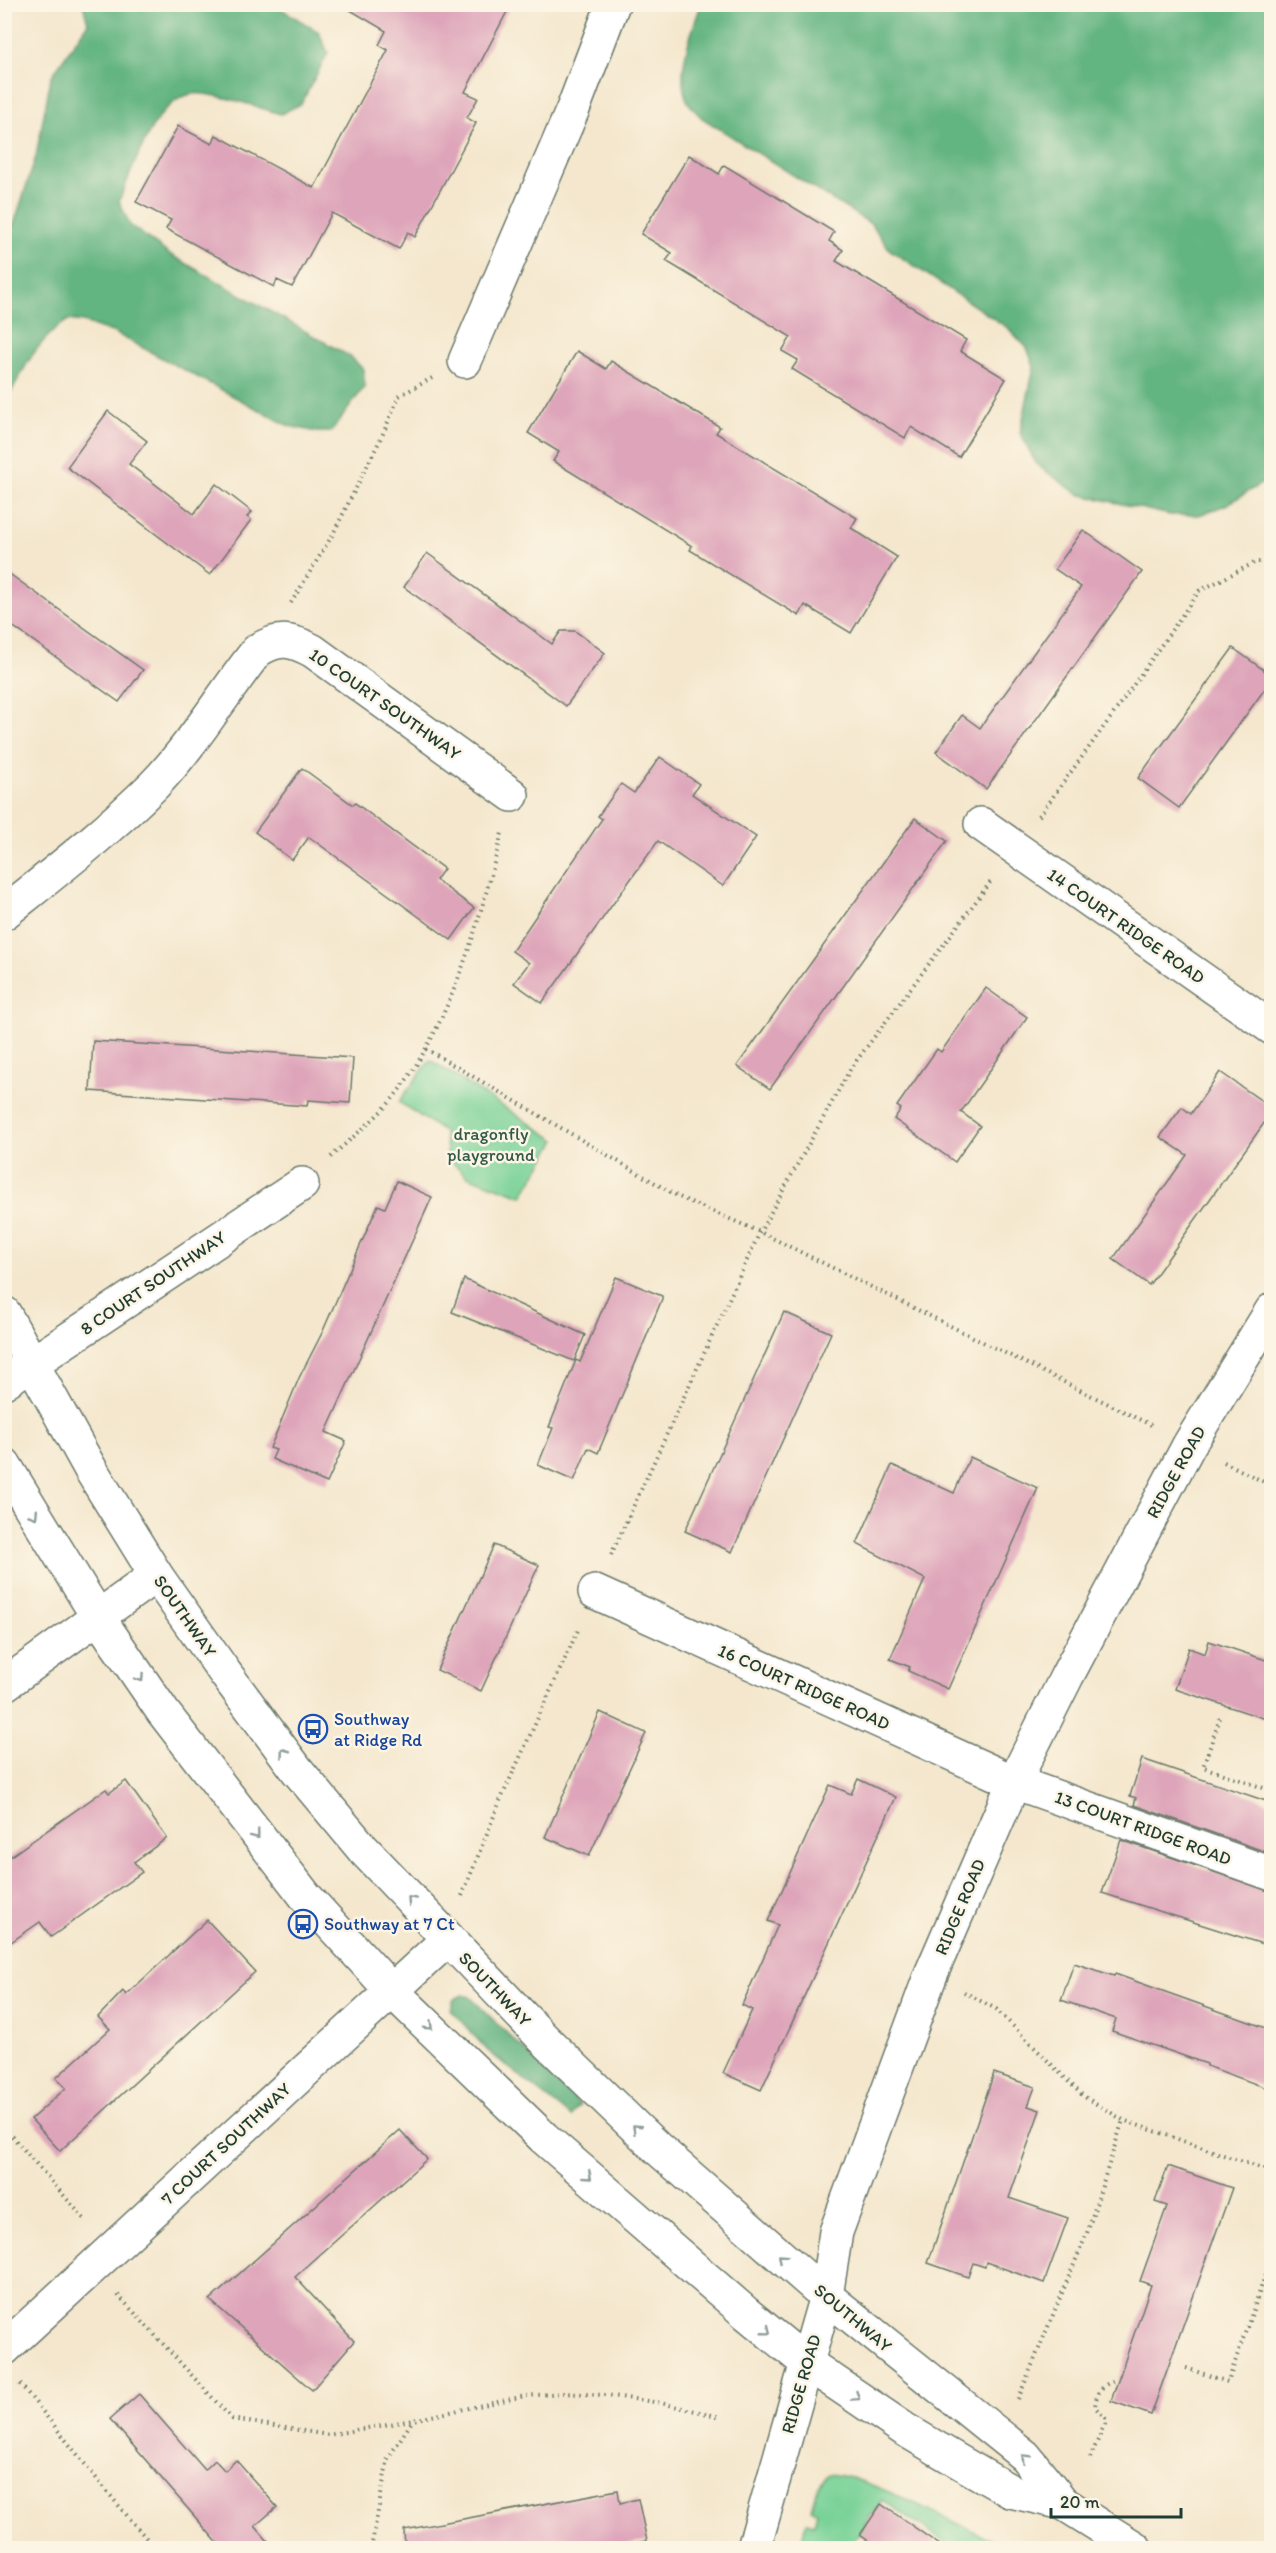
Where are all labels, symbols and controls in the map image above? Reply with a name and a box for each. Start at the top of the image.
street label: 10 COURT SOUTHWAY [305,643,466,765]
street label: 14 COURT RIDGE ROAD [1043,863,1209,989]
park label: dragonfly playground [447,1123,535,1166]
street label: 8 COURT SOUTHWAY [76,1226,230,1340]
street label: RIDGE ROAD [1142,1422,1210,1522]
one-way arrow [27,1509,39,1519]
street label: SOUTHWAY [149,1571,222,1662]
street label: 16 COURT RIDGE ROAD [715,1639,893,1735]
one-way arrow [133,1672,144,1683]
place label: Southway at Ridge Rd [334,1708,422,1751]
bus stop icon: Southway at Ridge Rd [297,1713,329,1745]
one-way arrow [280,1748,291,1759]
street label: 13 COURT RIDGE ROAD [1052,1786,1234,1870]
one-way arrow [249,1828,260,1839]
street label: RIDGE ROAD [930,1856,990,1958]
one-way arrow [407,1896,418,1907]
bus stop icon: Southway at 7 Ct [287,1908,319,1940]
place label: Southway at 7 Ct [324,1913,455,1935]
street label: SOUTHWAY [454,1947,536,2031]
one-way arrow [422,2019,433,2030]
street label: 7 COURT SOUTHWAY [156,2078,296,2210]
one-way arrow [633,2125,644,2136]
one-way arrow [581,2169,592,2180]
one-way arrow [778,2254,789,2265]
street label: SOUTHWAY [810,2279,897,2357]
one-way arrow [760,2323,771,2334]
street label: RIDGE ROAD [776,2332,826,2436]
one-way arrow [849,2390,860,2401]
one-way arrow [1022,2454,1032,2465]
scale bar [1051,2481,1182,2519]
text: 20 m [1060,2491,1100,2513]

